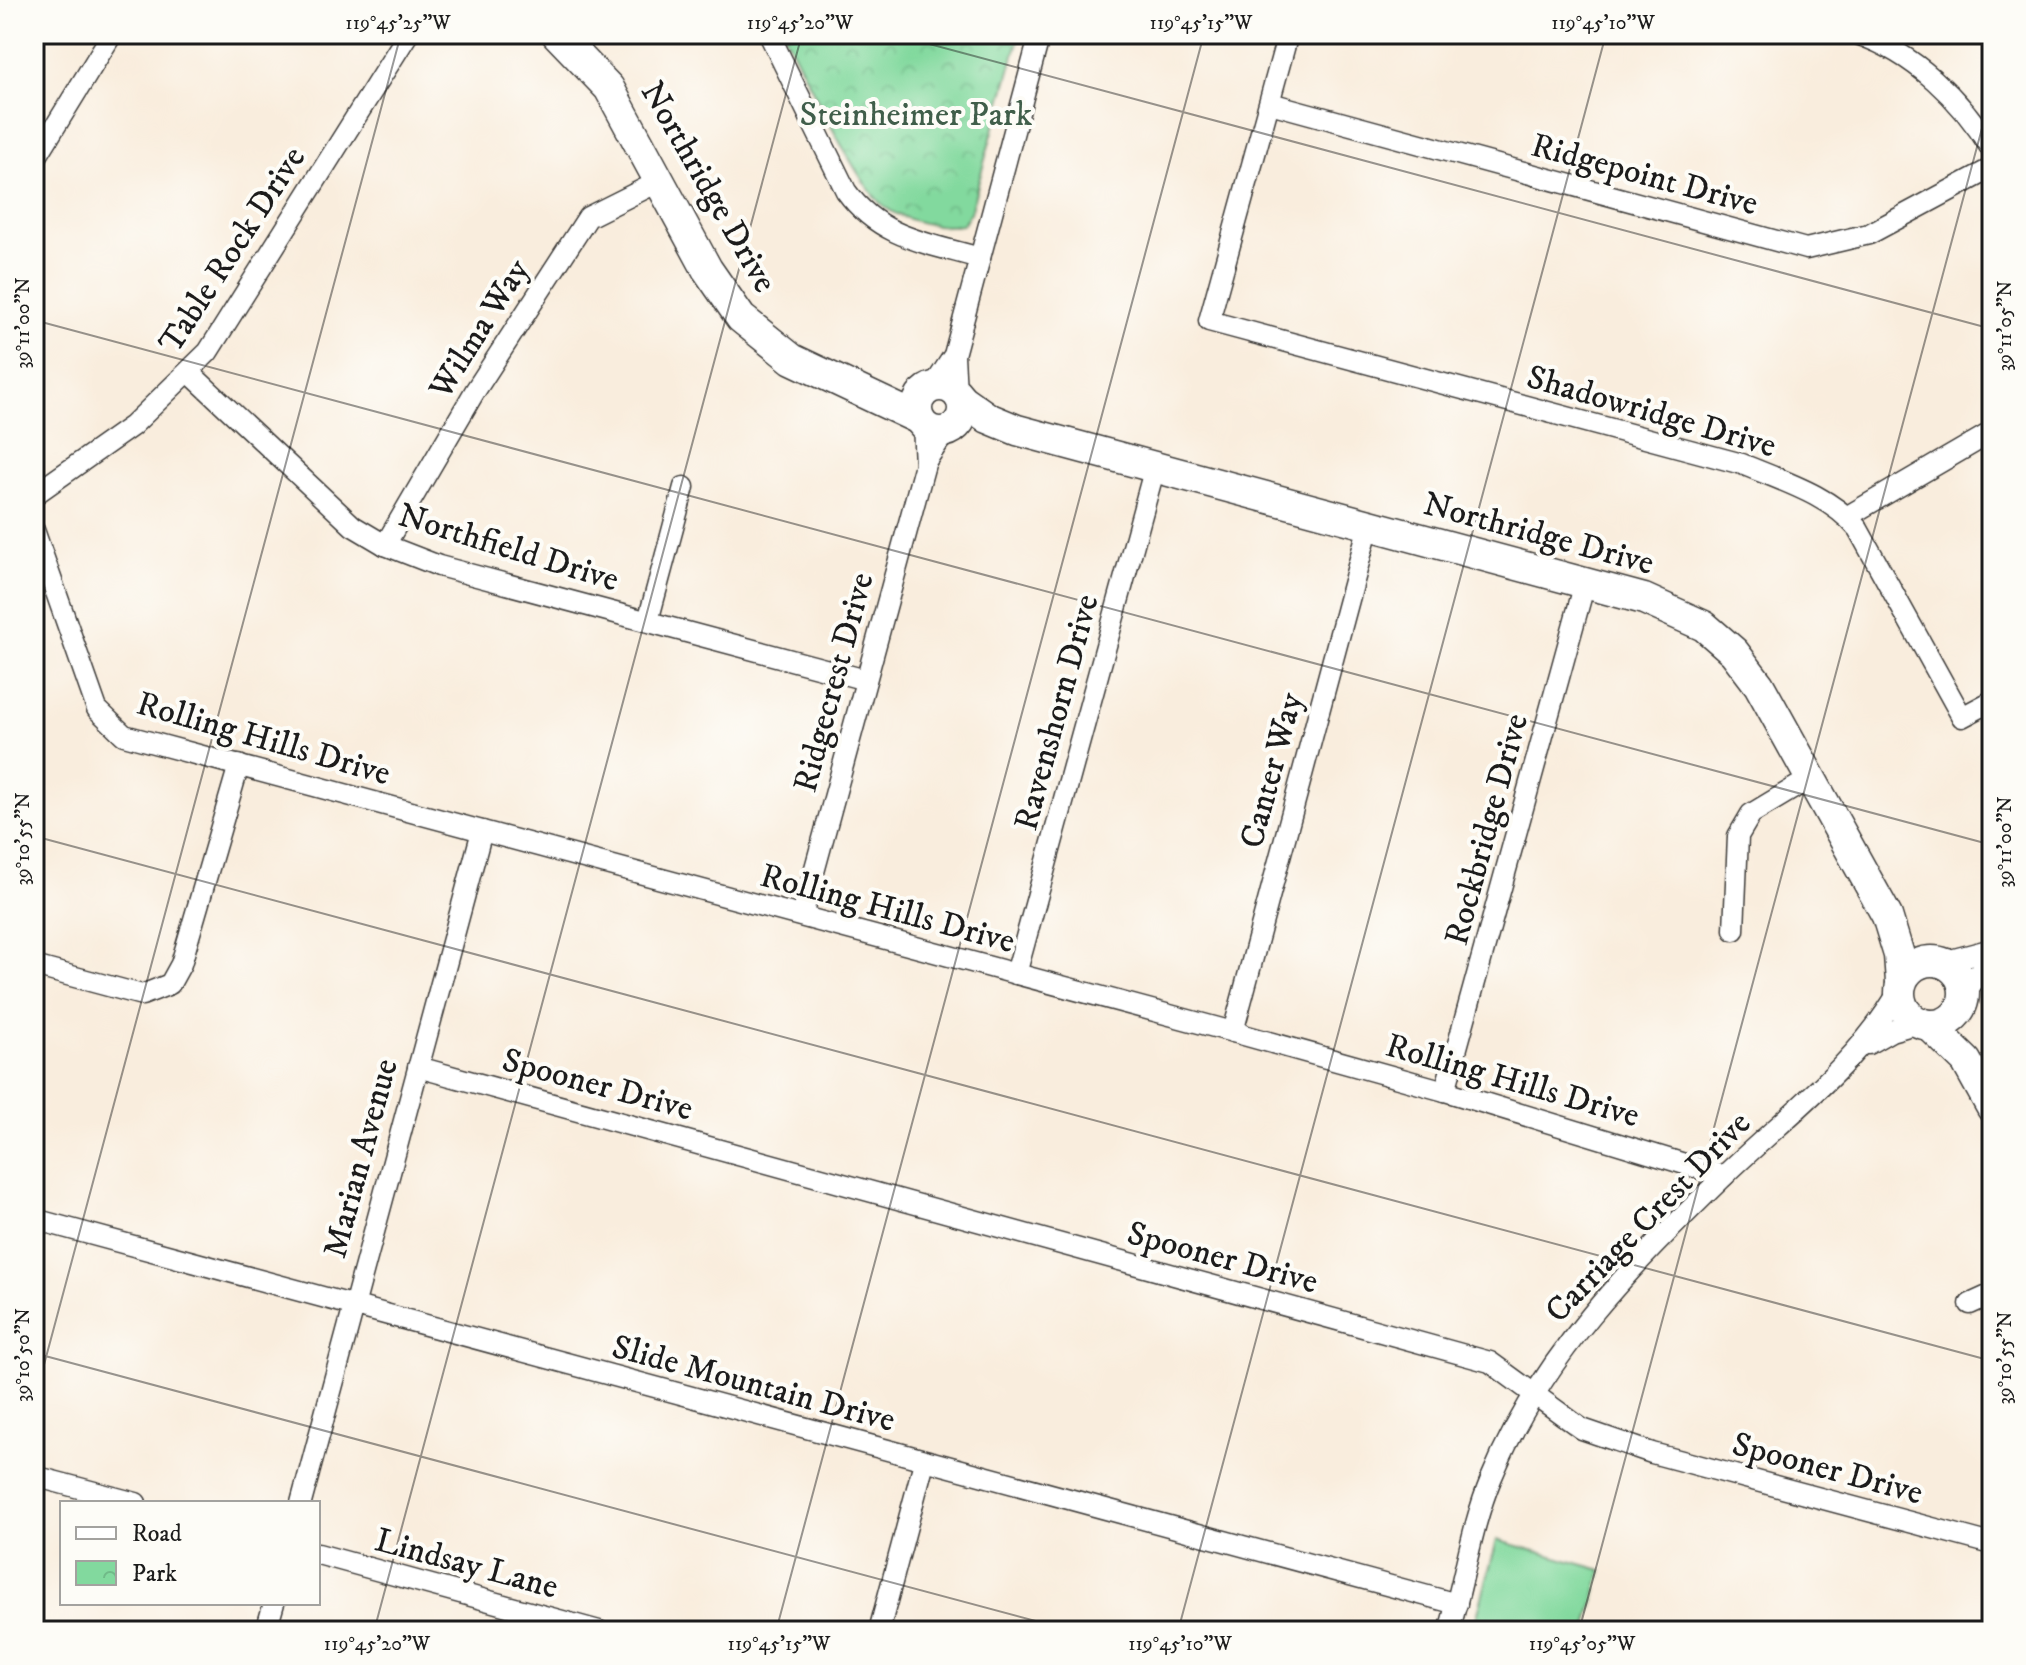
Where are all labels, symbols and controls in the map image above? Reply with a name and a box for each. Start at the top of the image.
text: 119°45'25"W [345,11,451,36]
text: 119°45'20"W [747,11,854,36]
text: 119°45'15"W [1150,11,1253,36]
text: 119°45'10"W [1551,11,1656,36]
street label: Northridge Drive [631,74,786,300]
park label: Steinheimer Park [800,94,1033,136]
street label: Ridgepoint Drive [1527,125,1762,225]
street label: Table Rock Drive [150,139,315,361]
street label: Wilma Way [420,251,540,408]
text: 39°11'00"N [11,277,36,369]
text: 39°11'05"N [1993,281,2018,371]
street label: Shadowridge Drive [1522,356,1781,468]
street label: Northridge Drive [1419,483,1658,585]
street label: Northfield Drive [393,494,624,601]
street label: Ridgecrest Drive [784,568,883,797]
street label: Ravenshorn Drive [1005,590,1109,835]
street label: Rolling Hills Drive [132,683,395,795]
street label: Canter Way [1231,687,1313,853]
street label: Rockbridge Drive [1436,709,1538,950]
text: 39°10'55"N [11,792,36,886]
text: 39°11'00"N [1993,796,2018,888]
street label: Rolling Hills Drive [756,855,1019,963]
street label: Rolling Hills Drive [1381,1025,1644,1137]
street label: Spooner Drive [498,1039,697,1130]
street label: Marian Avenue [314,1054,408,1263]
street label: Carriage Crest Drive [1537,1103,1760,1332]
street label: Spooner Drive [1123,1212,1322,1303]
text: 39°10'50"N [11,1308,36,1402]
text: 39°10'55"N [1993,1311,2018,1405]
street label: Slide Mountain Drive [607,1326,900,1442]
street label: Spooner Drive [1728,1423,1927,1514]
legend [60,1501,320,1605]
text: Road [132,1519,182,1549]
street label: Lindsay Lane [370,1519,563,1608]
text: Park [132,1559,177,1589]
text: 119°45'20"W [324,1632,431,1657]
text: 119°45'15"W [728,1632,831,1657]
text: 119°45'10"W [1128,1632,1233,1657]
text: 119°45'05"W [1529,1632,1636,1657]

